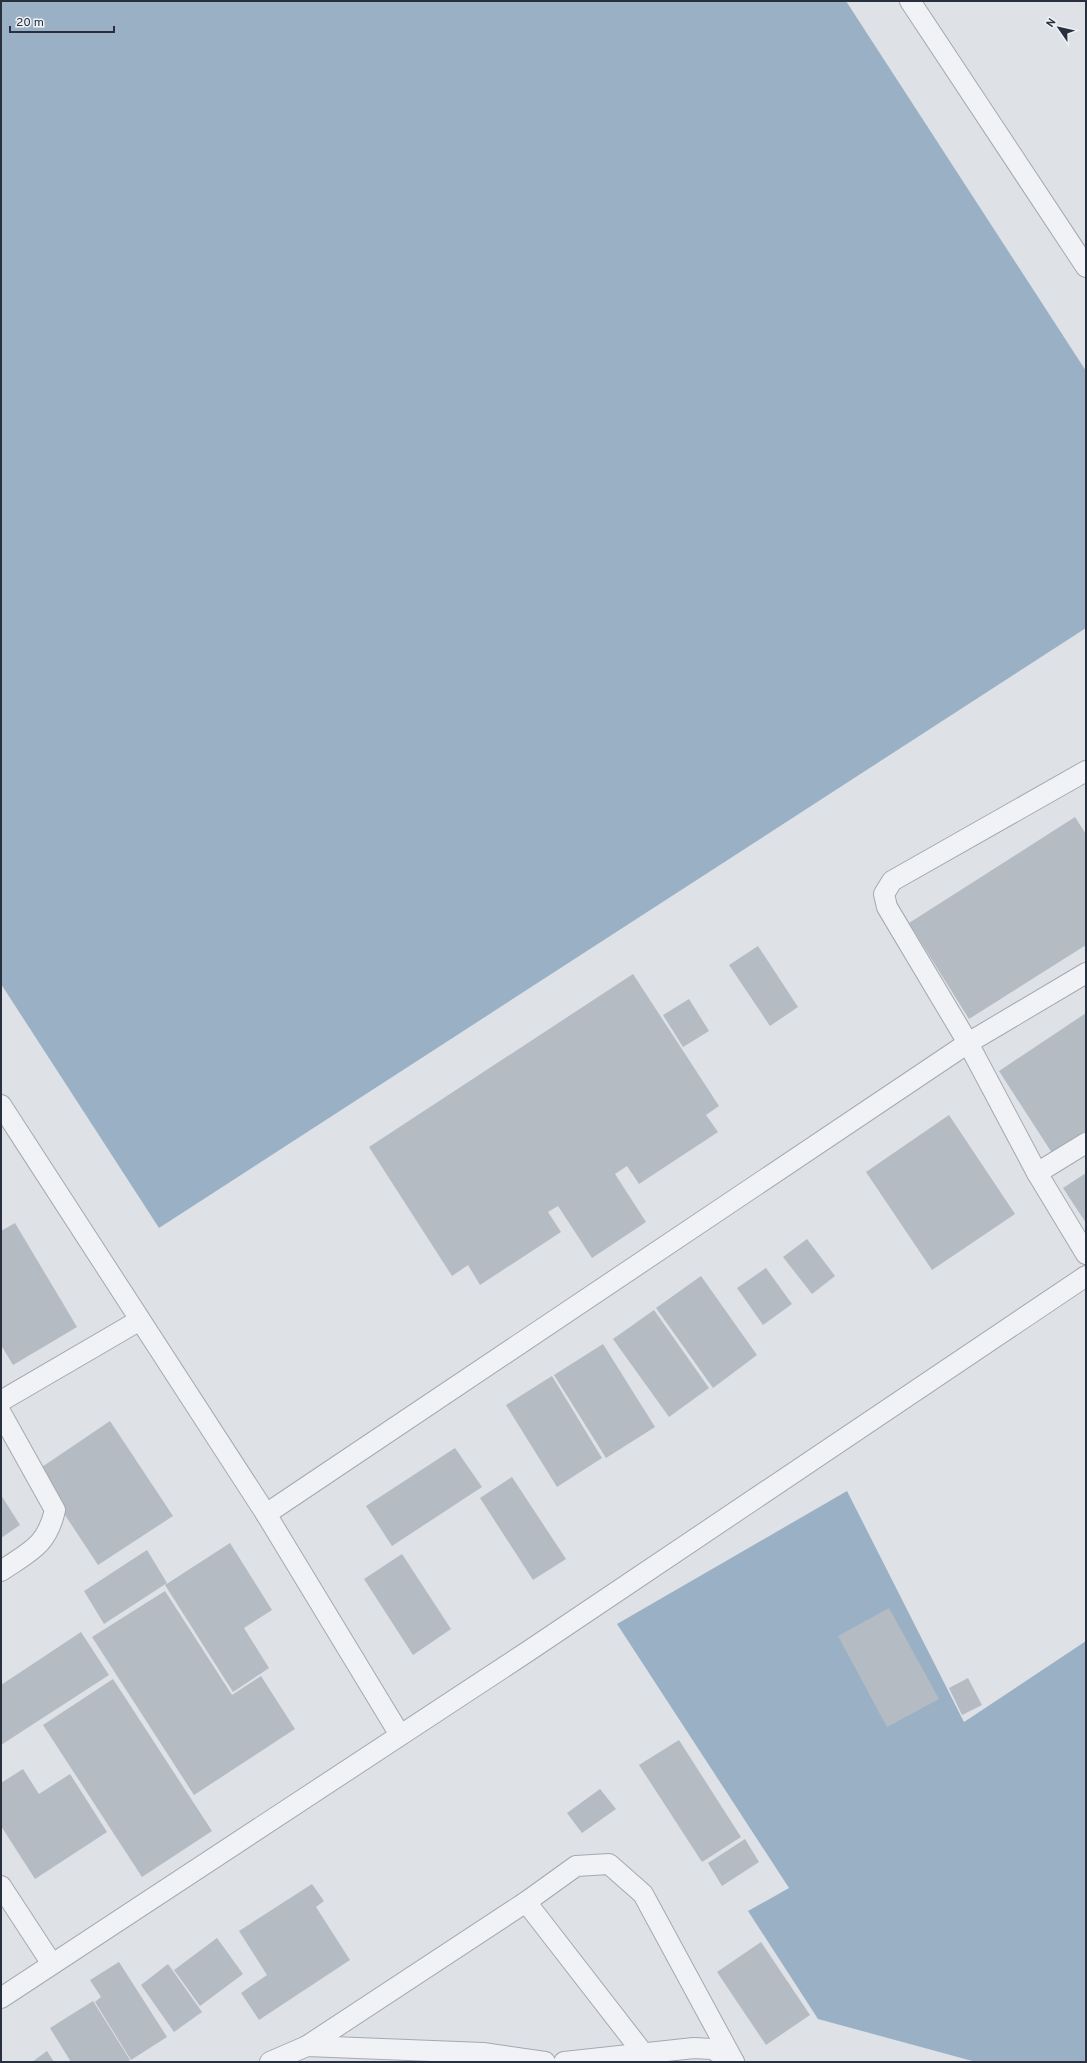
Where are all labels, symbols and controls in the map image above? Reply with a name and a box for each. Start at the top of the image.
scale bar [10,8,114,34]
north arrow [1039,8,1079,48]
text: 20 m [16,15,44,31]
text: N [1044,16,1060,30]

